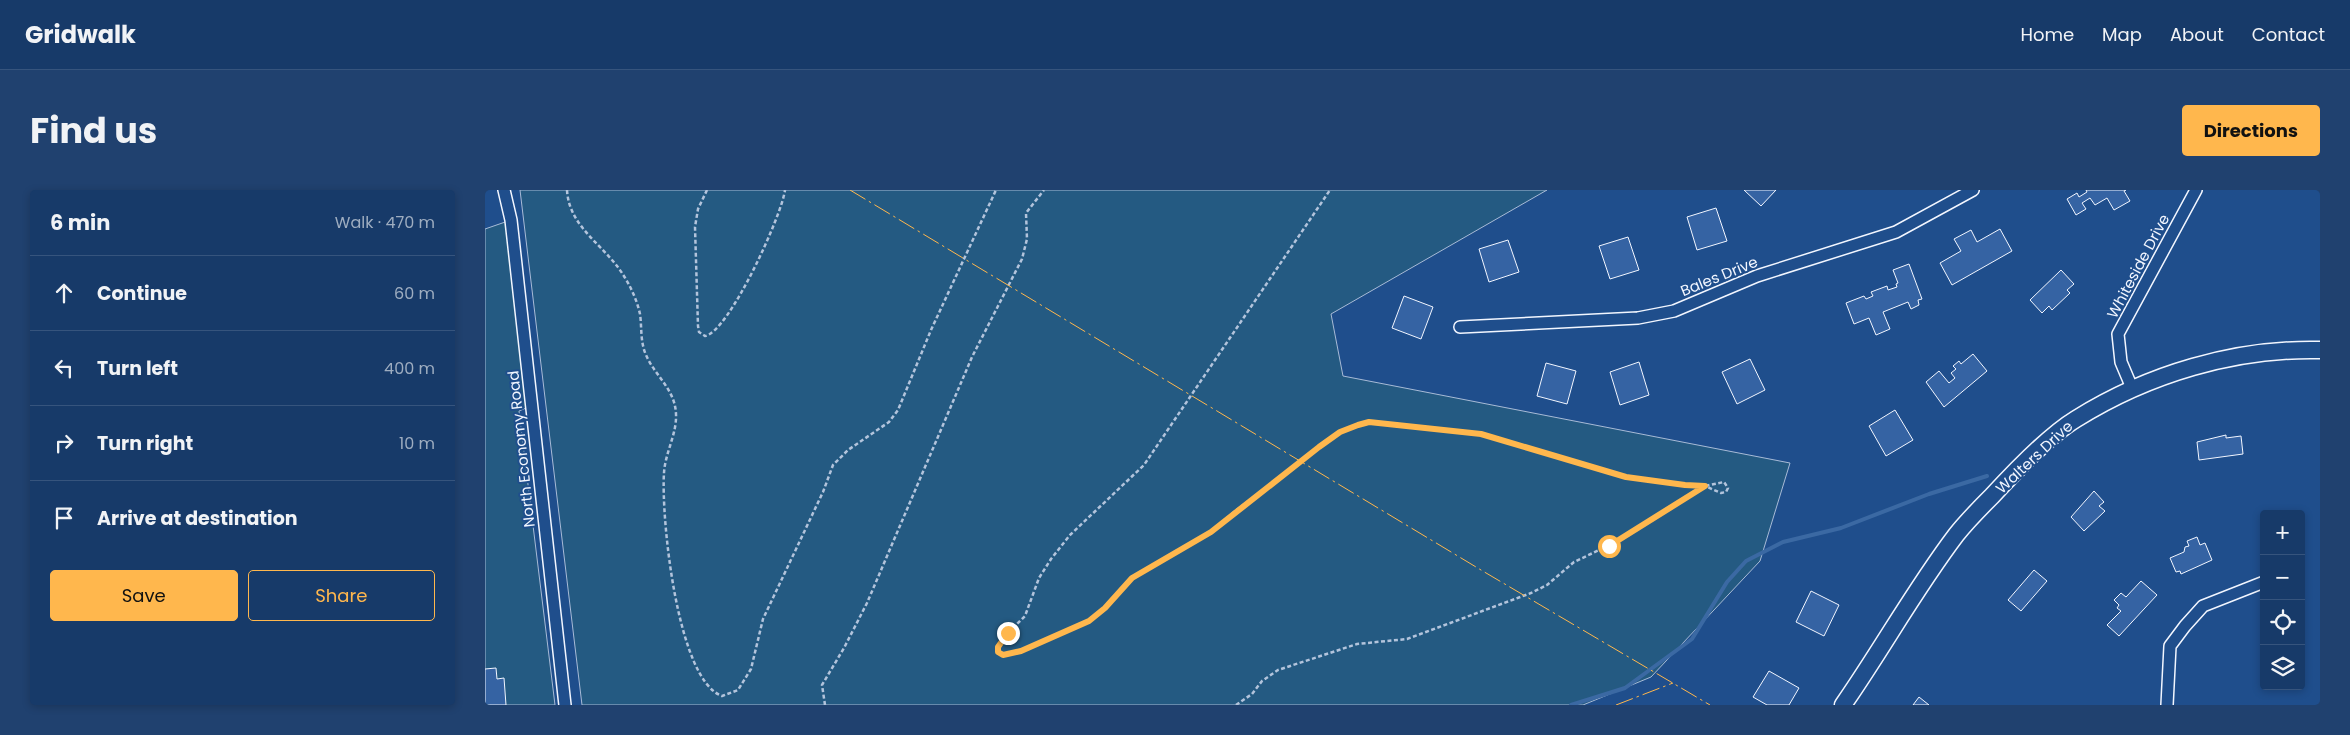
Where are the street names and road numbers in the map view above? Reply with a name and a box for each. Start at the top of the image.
street label: Whiteside Drive [2102,210,2174,322]
street label: Bales Drive [1677,251,1761,301]
street label: North Economy Road [502,370,540,528]
street label: Walters Drive [1991,416,2077,498]

